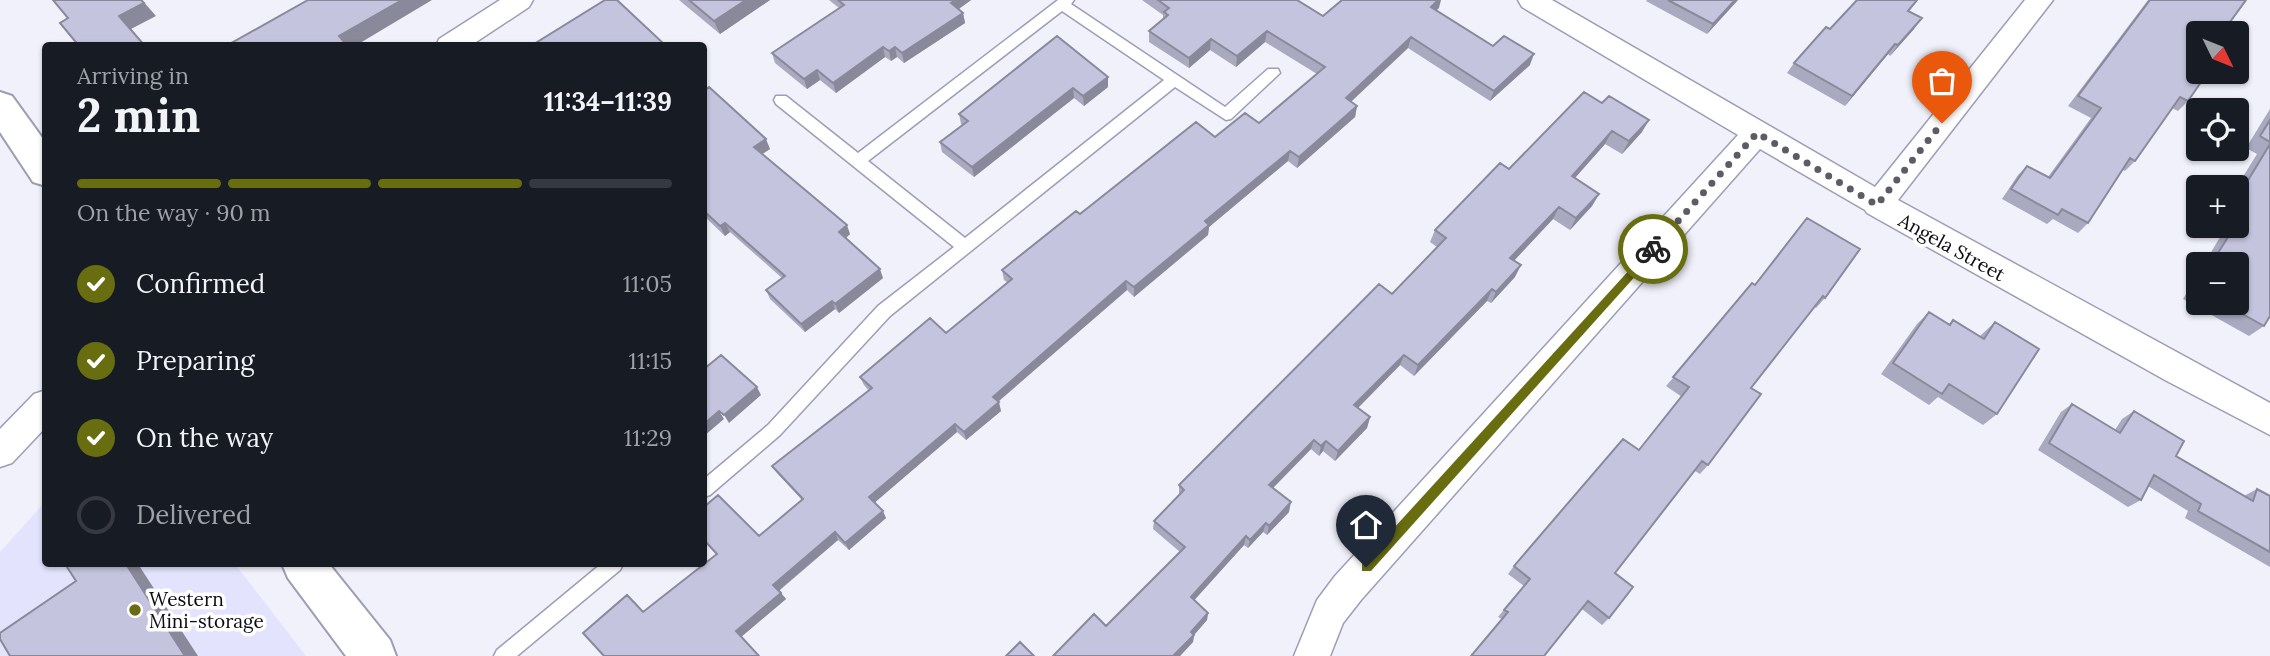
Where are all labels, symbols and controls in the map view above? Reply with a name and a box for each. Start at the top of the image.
north arrow [2186,21,2249,84]
map controls [2186,21,2249,315]
pin [1912,51,1972,123]
text: Arriving in [77,61,189,90]
icon: bag [1923,62,1961,100]
text: 11:34–11:39 [544,85,672,118]
text: 2 min [77,86,200,145]
button: locate [2186,98,2249,161]
button: + [2186,175,2249,238]
text: On the way · 90 m [77,198,270,227]
street label: Angela Street [1894,207,2010,286]
courier [1618,214,1688,284]
icon: bike [1634,230,1672,268]
button: − [2186,252,2249,315]
icon: check [77,265,115,303]
text: Confirmed [136,267,265,300]
text: 11:05 [623,269,672,298]
icon: check [77,342,115,380]
text: Preparing [136,344,255,377]
text: 11:15 [629,346,672,375]
icon: check [77,419,115,457]
text: On the way [136,421,273,454]
text: 11:29 [624,423,672,452]
pin [1336,495,1396,567]
text: Delivered [136,498,252,531]
icon: home [1347,506,1385,544]
place label: Western Mini-storage [149,587,264,633]
marker: Western Mini-storage [127,602,143,618]

